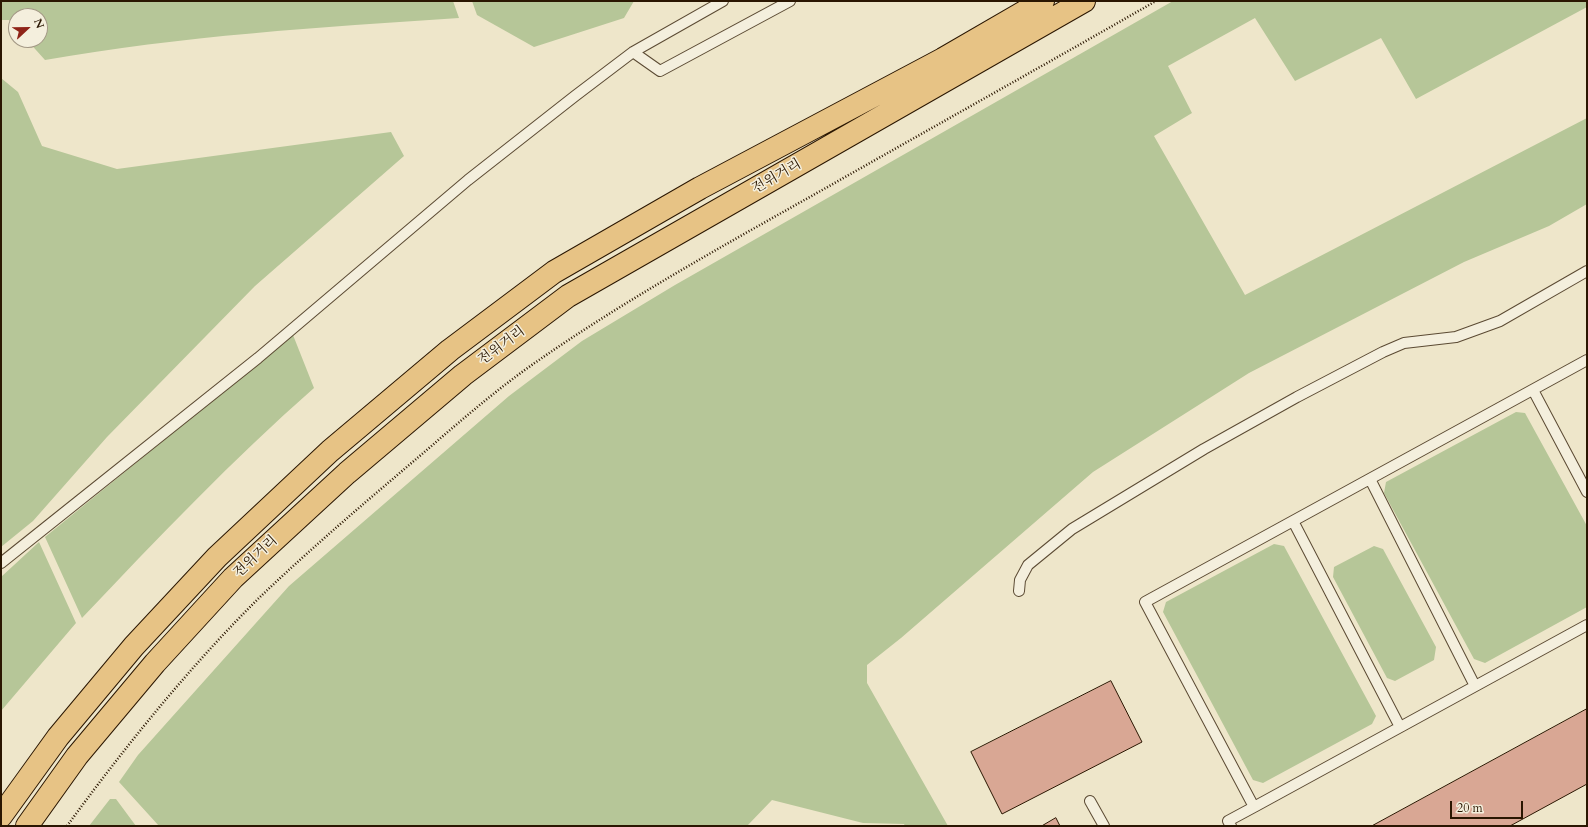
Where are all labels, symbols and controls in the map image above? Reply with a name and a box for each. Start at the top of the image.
north arrow [8,8,48,48]
text: N [30,16,47,31]
street label: 전위거리 [749,156,805,198]
street label: 전위거리 [475,323,529,369]
street label: 전위거리 [230,532,282,582]
scale bar [1452,793,1525,819]
text: 20 m [1457,800,1483,816]

